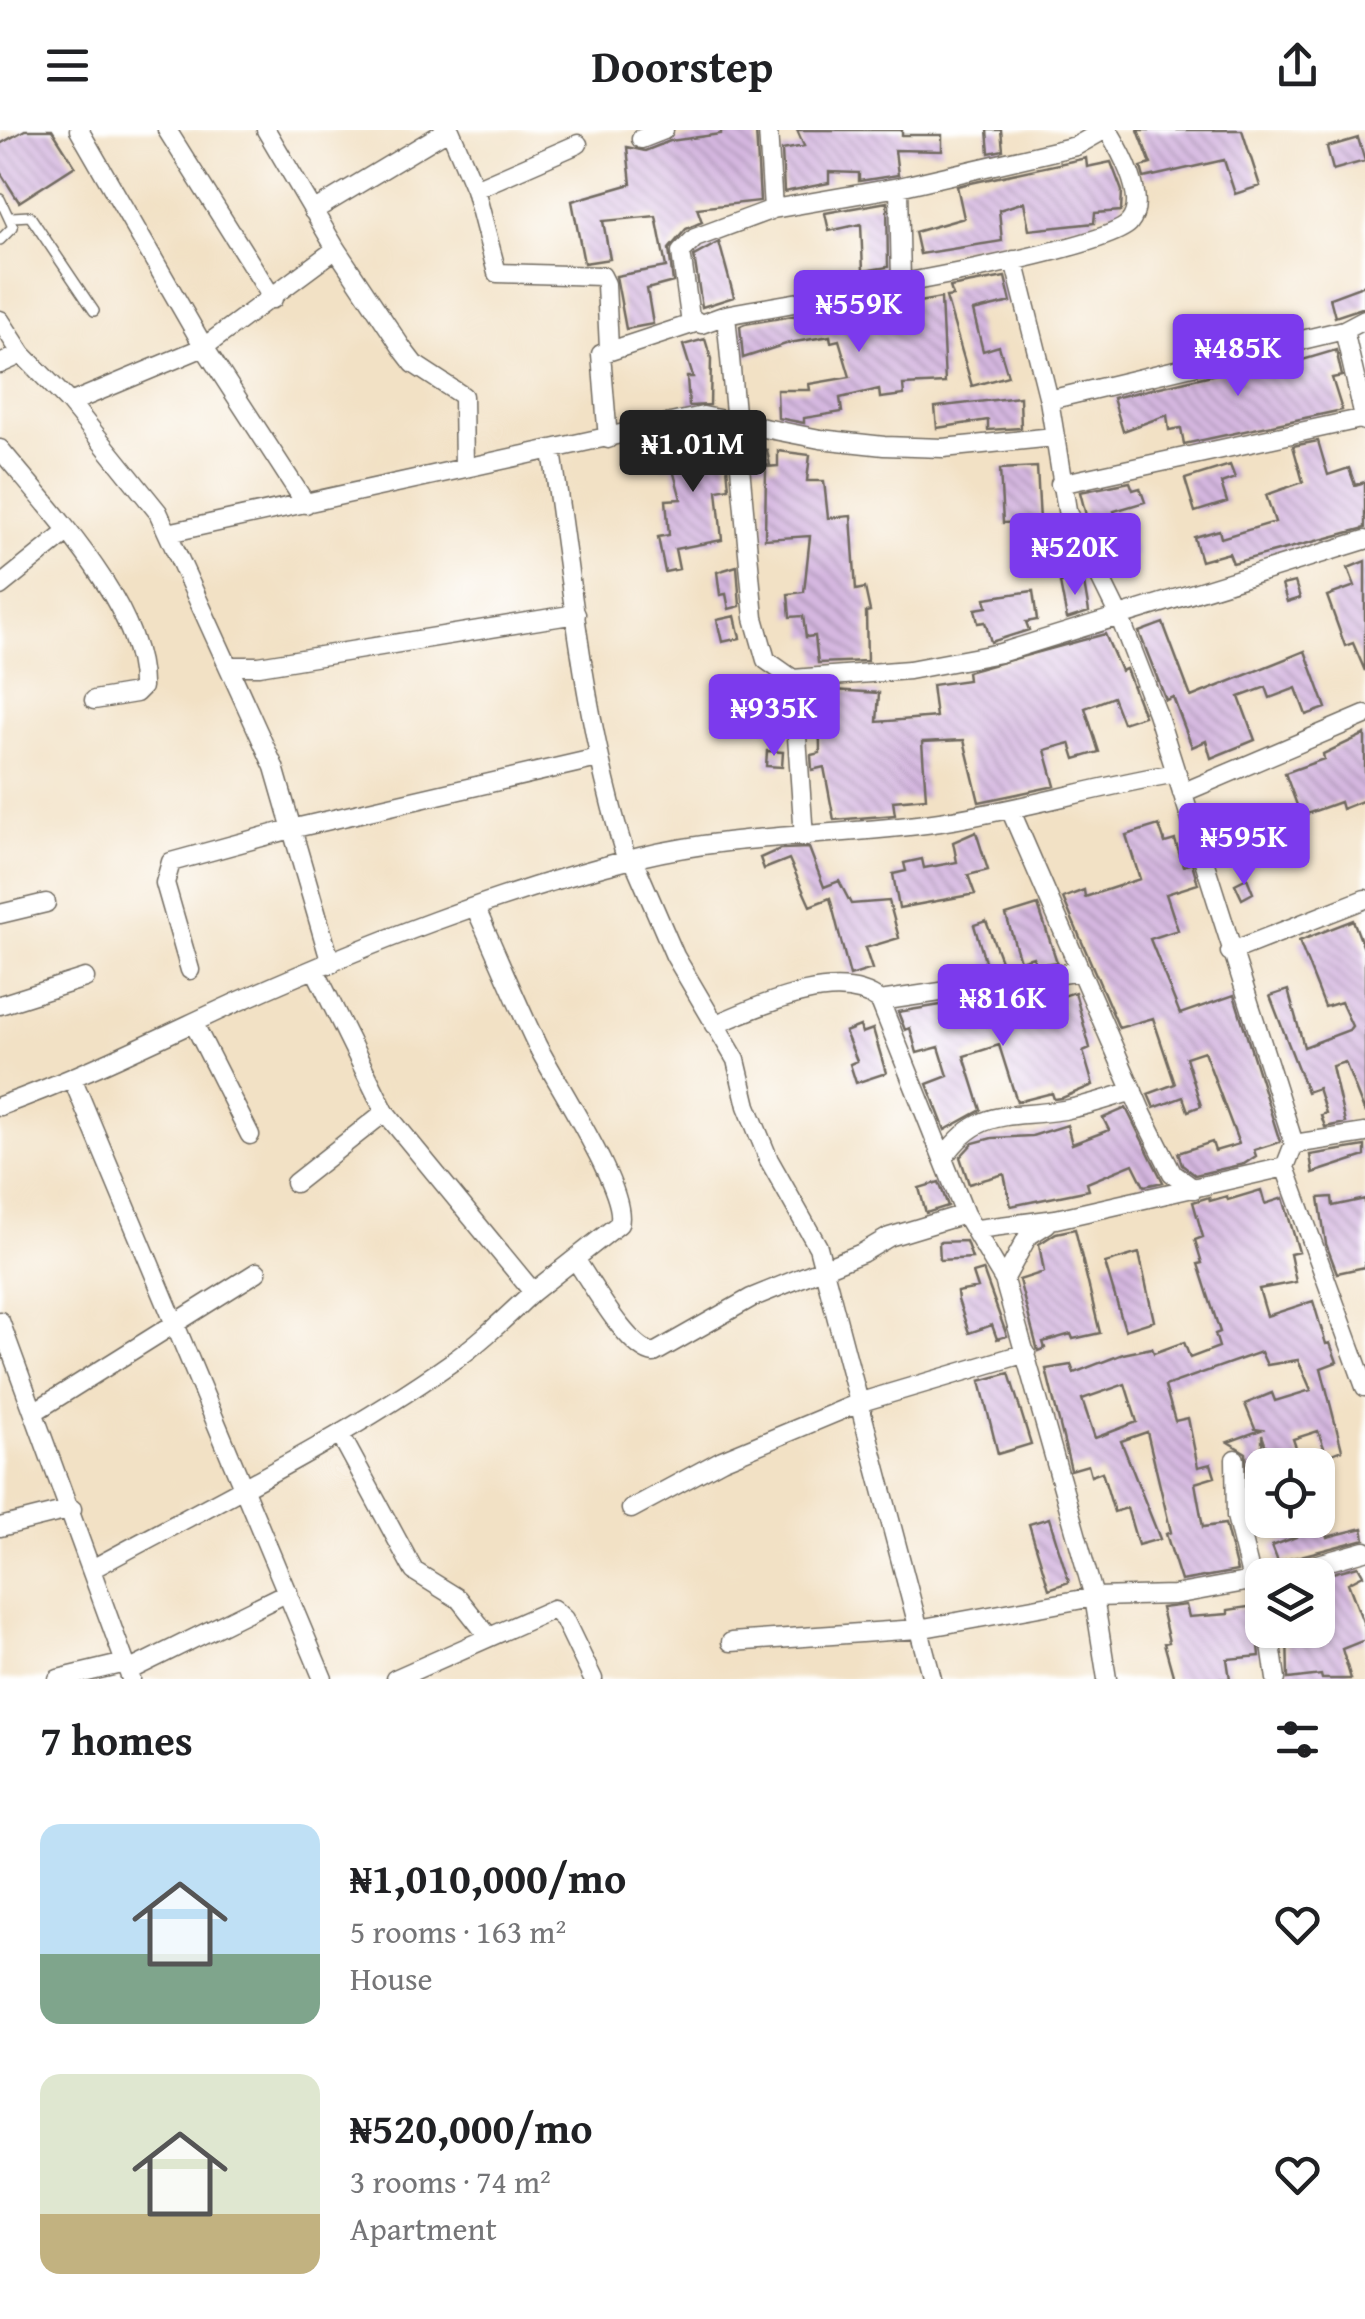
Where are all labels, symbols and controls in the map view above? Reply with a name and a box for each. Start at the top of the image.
text: Doorstep [592,33,773,98]
icon: menu [40,38,95,93]
icon: share [1270,38,1325,93]
pin: ₦559K [789,270,929,355]
text: ₦559K [816,279,902,326]
pin: ₦485K [1168,314,1308,399]
text: ₦485K [1195,323,1281,370]
pin: ₦1.01M [612,410,774,495]
text: ₦1.01M [642,419,744,466]
pin: ₦520K [1005,513,1145,598]
text: ₦520K [1032,522,1118,569]
pin: ₦935K [704,674,844,759]
text: ₦935K [731,683,817,730]
pin: ₦595K [1174,803,1314,888]
text: ₦595K [1201,812,1287,859]
pin: ₦816K [933,964,1073,1049]
text: ₦816K [960,973,1046,1020]
map controls [1245,1448,1335,1648]
button: locate [1245,1448,1335,1538]
button: layers [1245,1558,1335,1648]
text: 7 homes [40,1709,193,1770]
icon: filters [1270,1712,1325,1767]
text: ₦1,010,000/mo [350,1847,626,1908]
icon: home [120,1864,240,1984]
icon: heart [1270,1897,1325,1952]
text: 5 rooms · 163 m² [350,1908,566,1955]
text: House [350,1955,433,2002]
text: ₦520,000/mo [350,2097,593,2158]
icon: home [120,2114,240,2234]
icon: heart [1270,2147,1325,2202]
text: 3 rooms · 74 m² [350,2158,551,2205]
text: Apartment [350,2205,497,2252]

